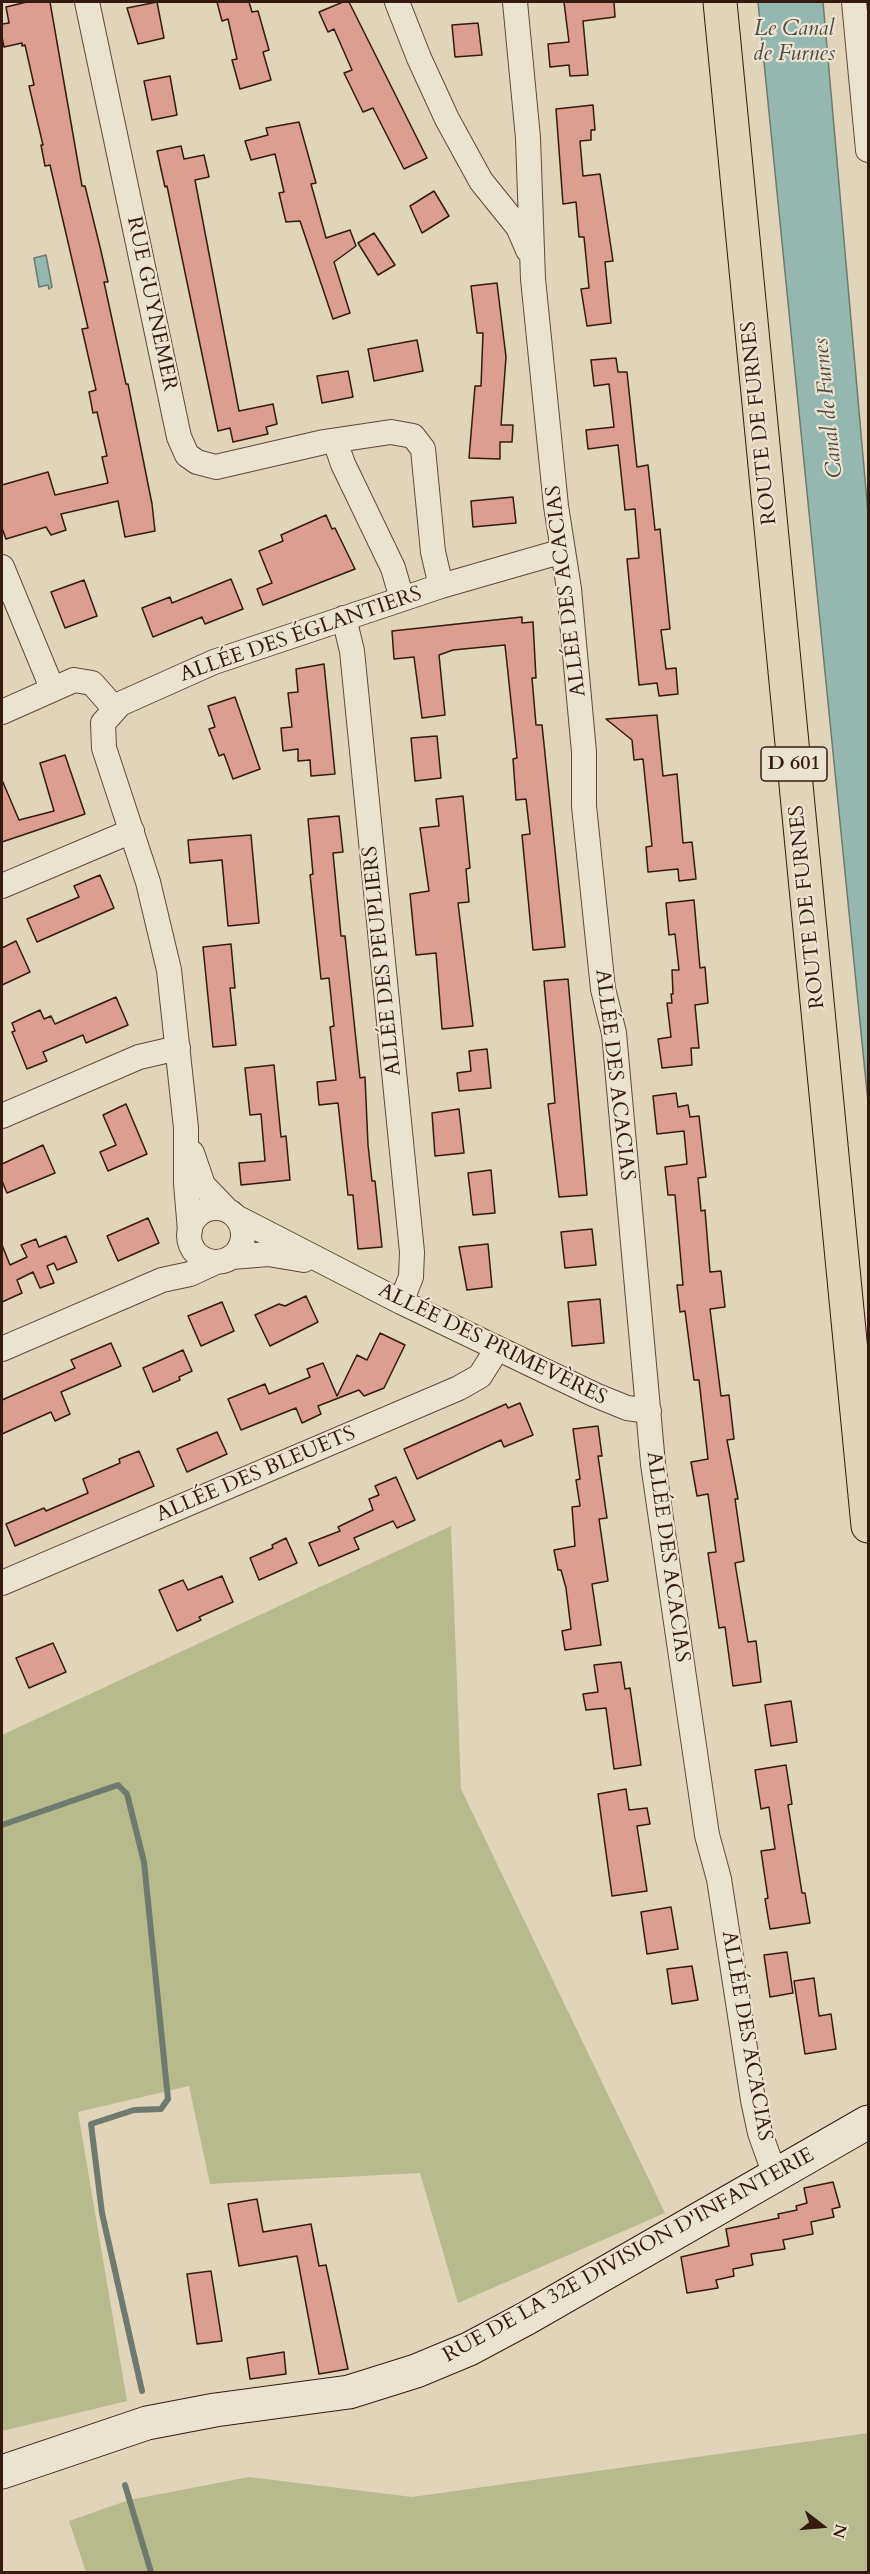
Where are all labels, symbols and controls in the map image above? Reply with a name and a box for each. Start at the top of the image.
water label: Le Canal de Furnes [753,17,835,68]
street label: RUE GUYNEMER [120,214,182,394]
street label: ROUTE DE FURNES [737,320,783,526]
water label: Canal de Furnes [809,337,849,479]
street label: ALLÉE DES ACACIAS [542,484,592,698]
street label: ALLÉE DES ÉGLANTIERS [177,582,425,688]
road number: D 601 [761,747,827,781]
street label: ROUTE DE FURNES [785,804,831,1010]
street label: ALLÉE DES PEUPLIERS [358,845,408,1077]
street label: ALLÉE DES ACACIAS [589,968,639,1182]
street label: ALLÉE DES PRIMEVÈRES [374,1279,610,1411]
street label: ALLÉE DES BLEUETS [153,1422,359,1528]
street label: ALLÉE DES ACACIAS [640,1450,694,1664]
street label: ALLÉE DES ACACIAS [715,1929,777,2143]
street label: RUE DE LA 32E DIVISION D'INFANTERIE [439,2143,819,2369]
north arrow [792,2496,852,2556]
text: N [827,2521,852,2541]

